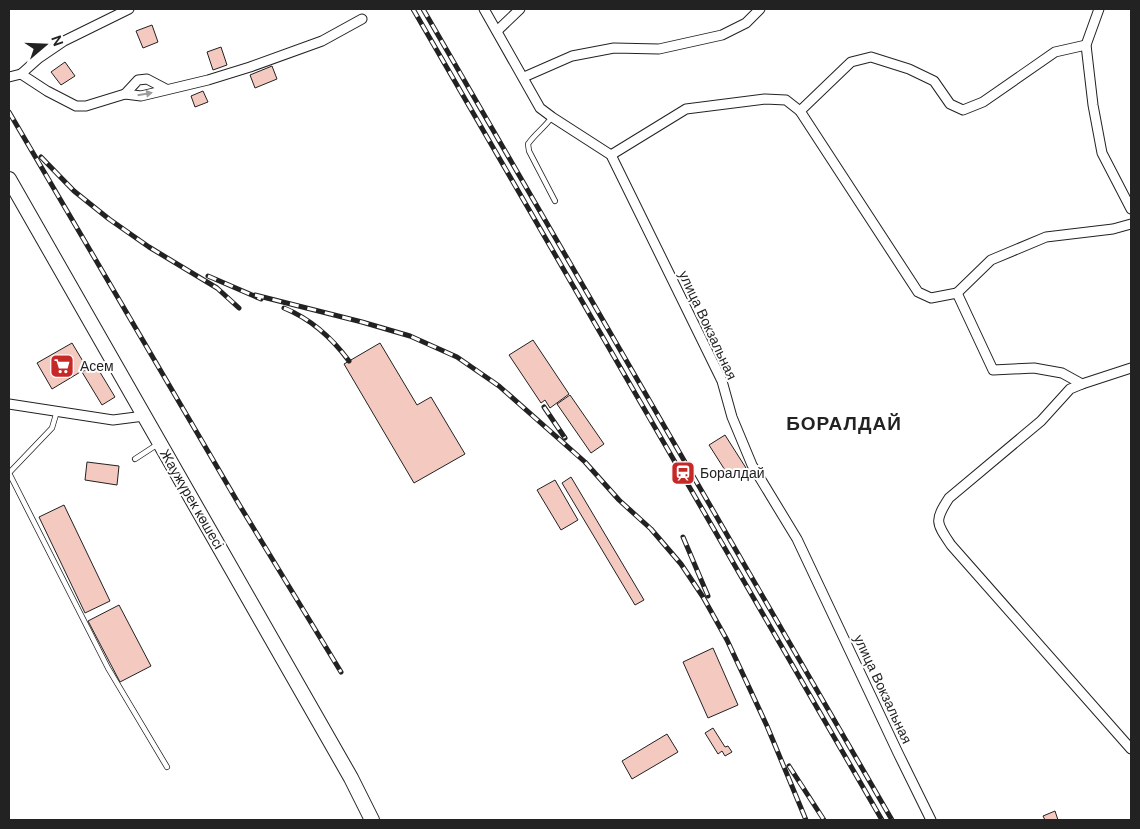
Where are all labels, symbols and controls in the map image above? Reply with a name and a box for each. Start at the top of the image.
north arrow [20,20,70,70]
text: N [47,33,67,49]
one-way arrow [138,89,154,97]
street label: улица Вокзальная [675,268,741,382]
supermarket icon: Асем [49,353,75,379]
place label: Асем [80,357,114,375]
district label: БОРАЛДАЙ [786,411,902,436]
street label: Жаужүрек көшесі [156,446,228,552]
station icon: Боралдай [670,460,696,486]
place label: Боралдай [700,464,765,482]
street label: улица Вокзальная [850,632,916,746]

